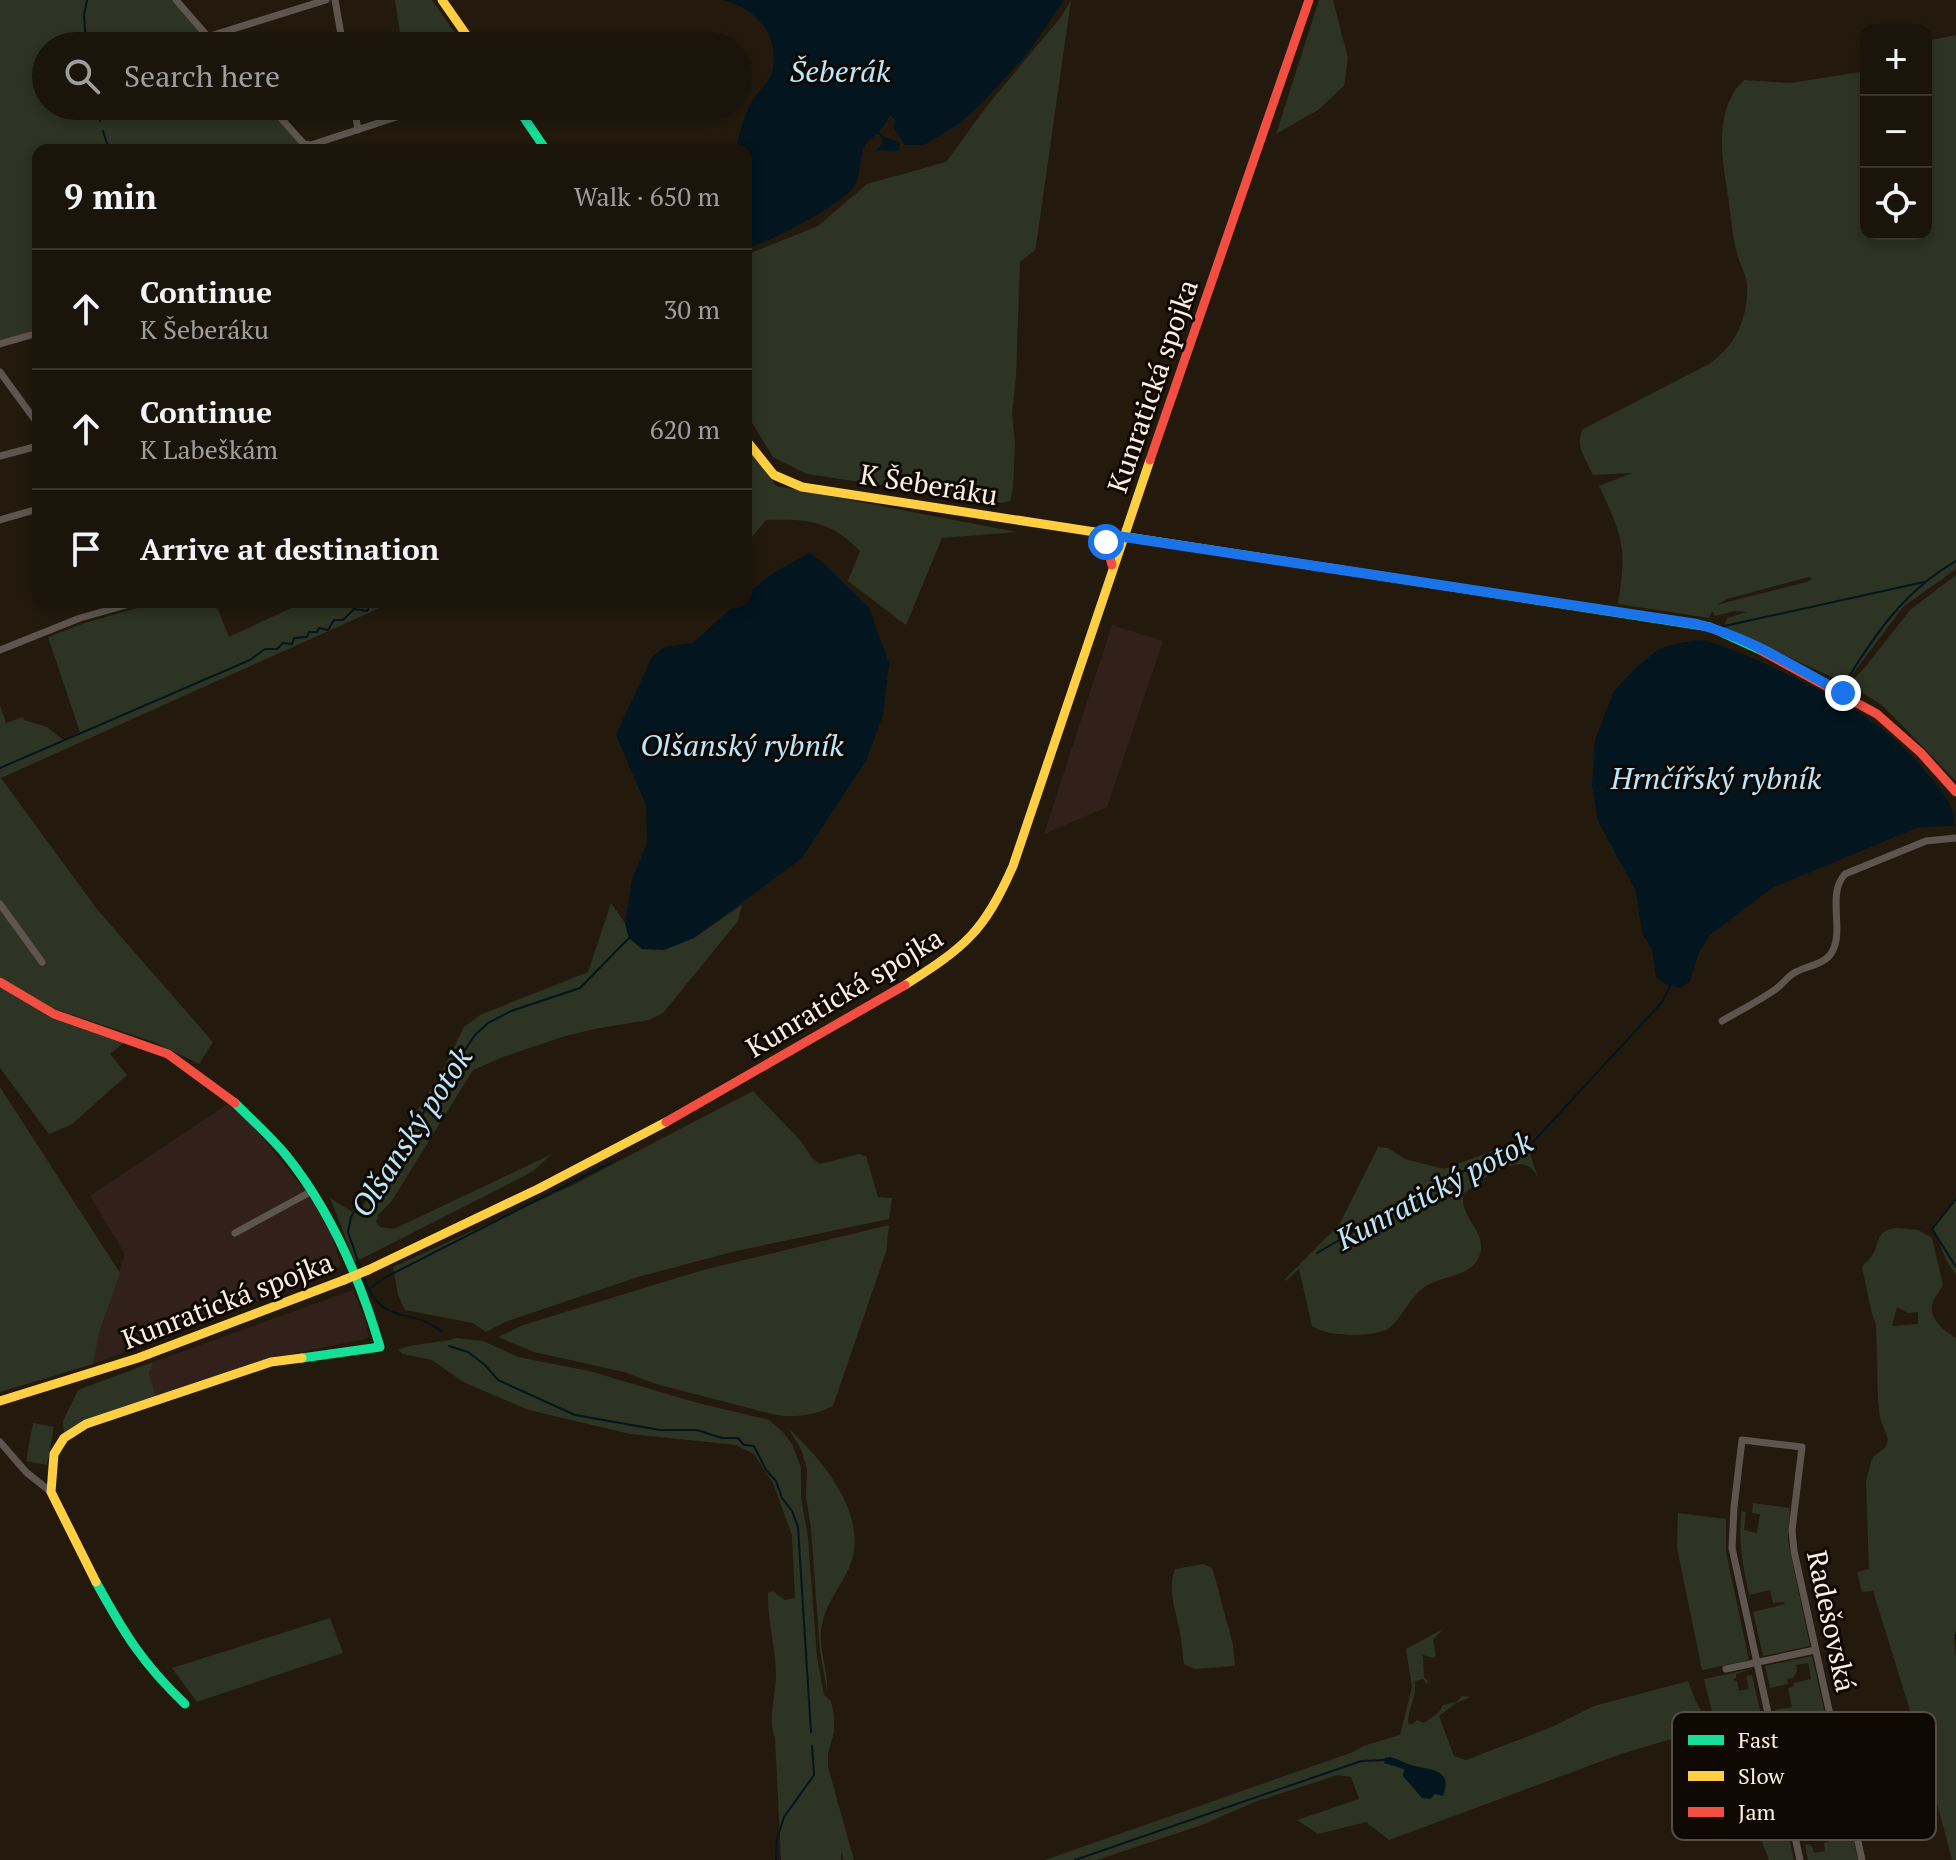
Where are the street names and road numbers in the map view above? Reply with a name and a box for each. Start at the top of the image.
street label: Kunratická spojka [1098,275,1206,497]
street label: K Šeberáku [858,455,1000,513]
street label: Kunratická spojka [739,919,949,1065]
street label: Kunratická spojka [116,1243,338,1357]
street label: Radešovská [1799,1547,1865,1695]

